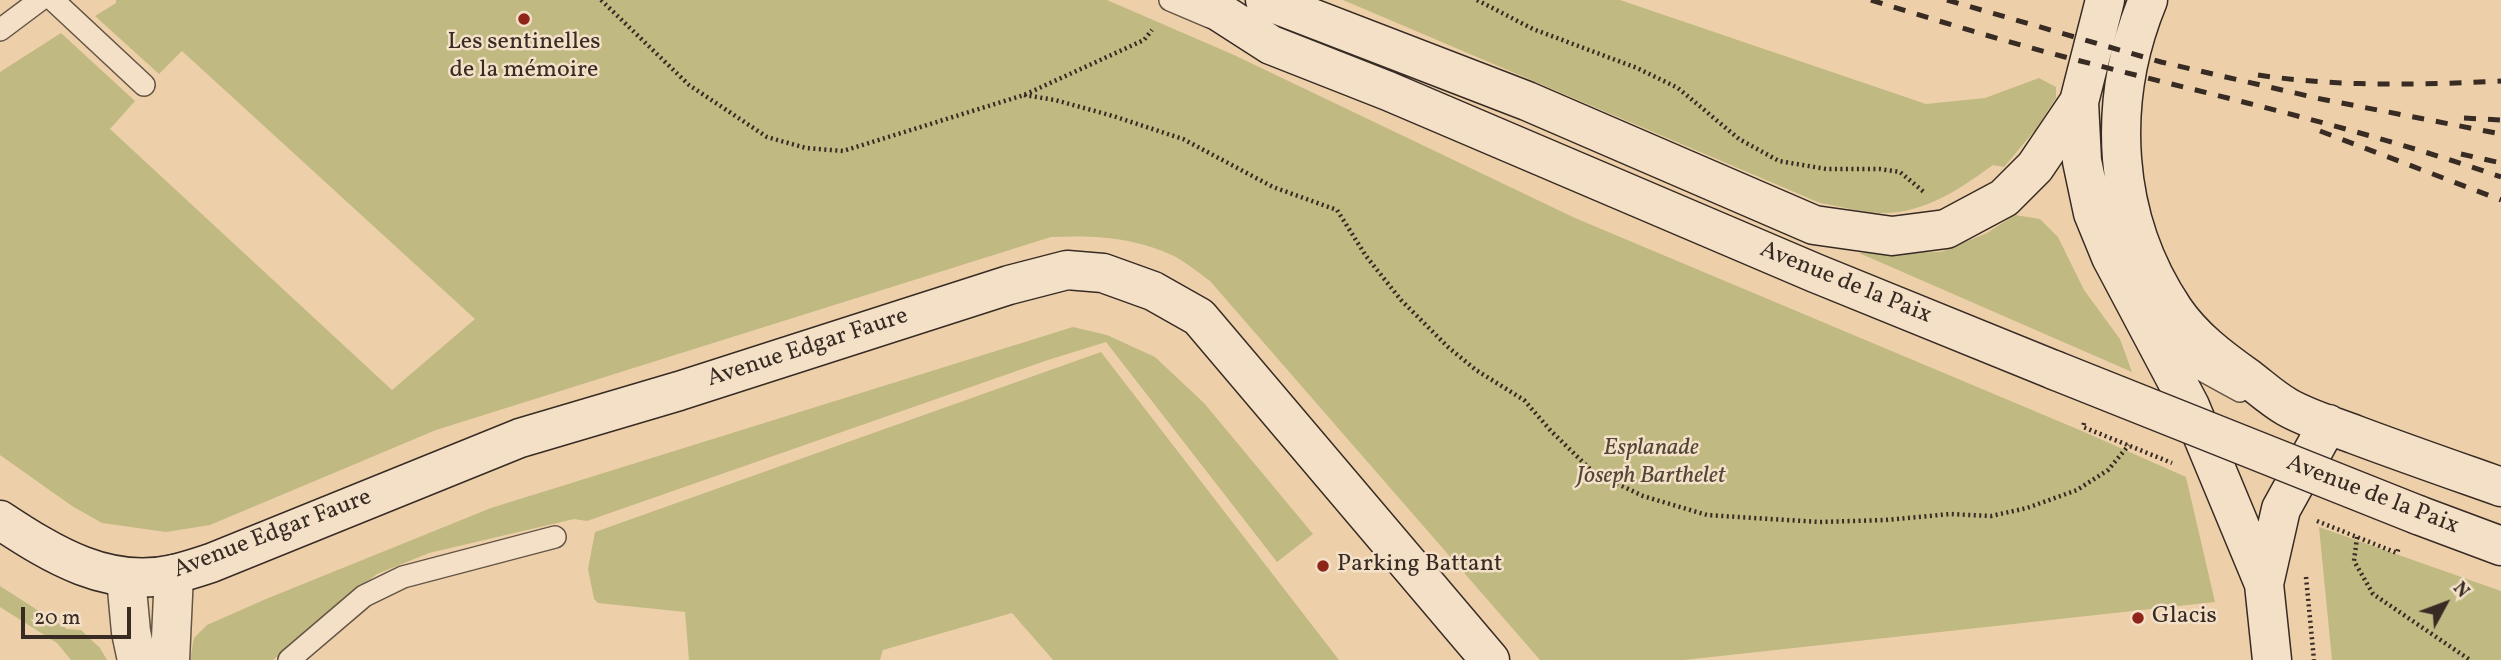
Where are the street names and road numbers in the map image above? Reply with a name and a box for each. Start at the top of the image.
street label: Avenue de la Paix [1755,236,1935,332]
street label: Avenue Edgar Faure [704,303,912,395]
street label: Avenue de la Paix [2282,450,2462,542]
street label: Avenue Edgar Faure [170,484,376,586]

